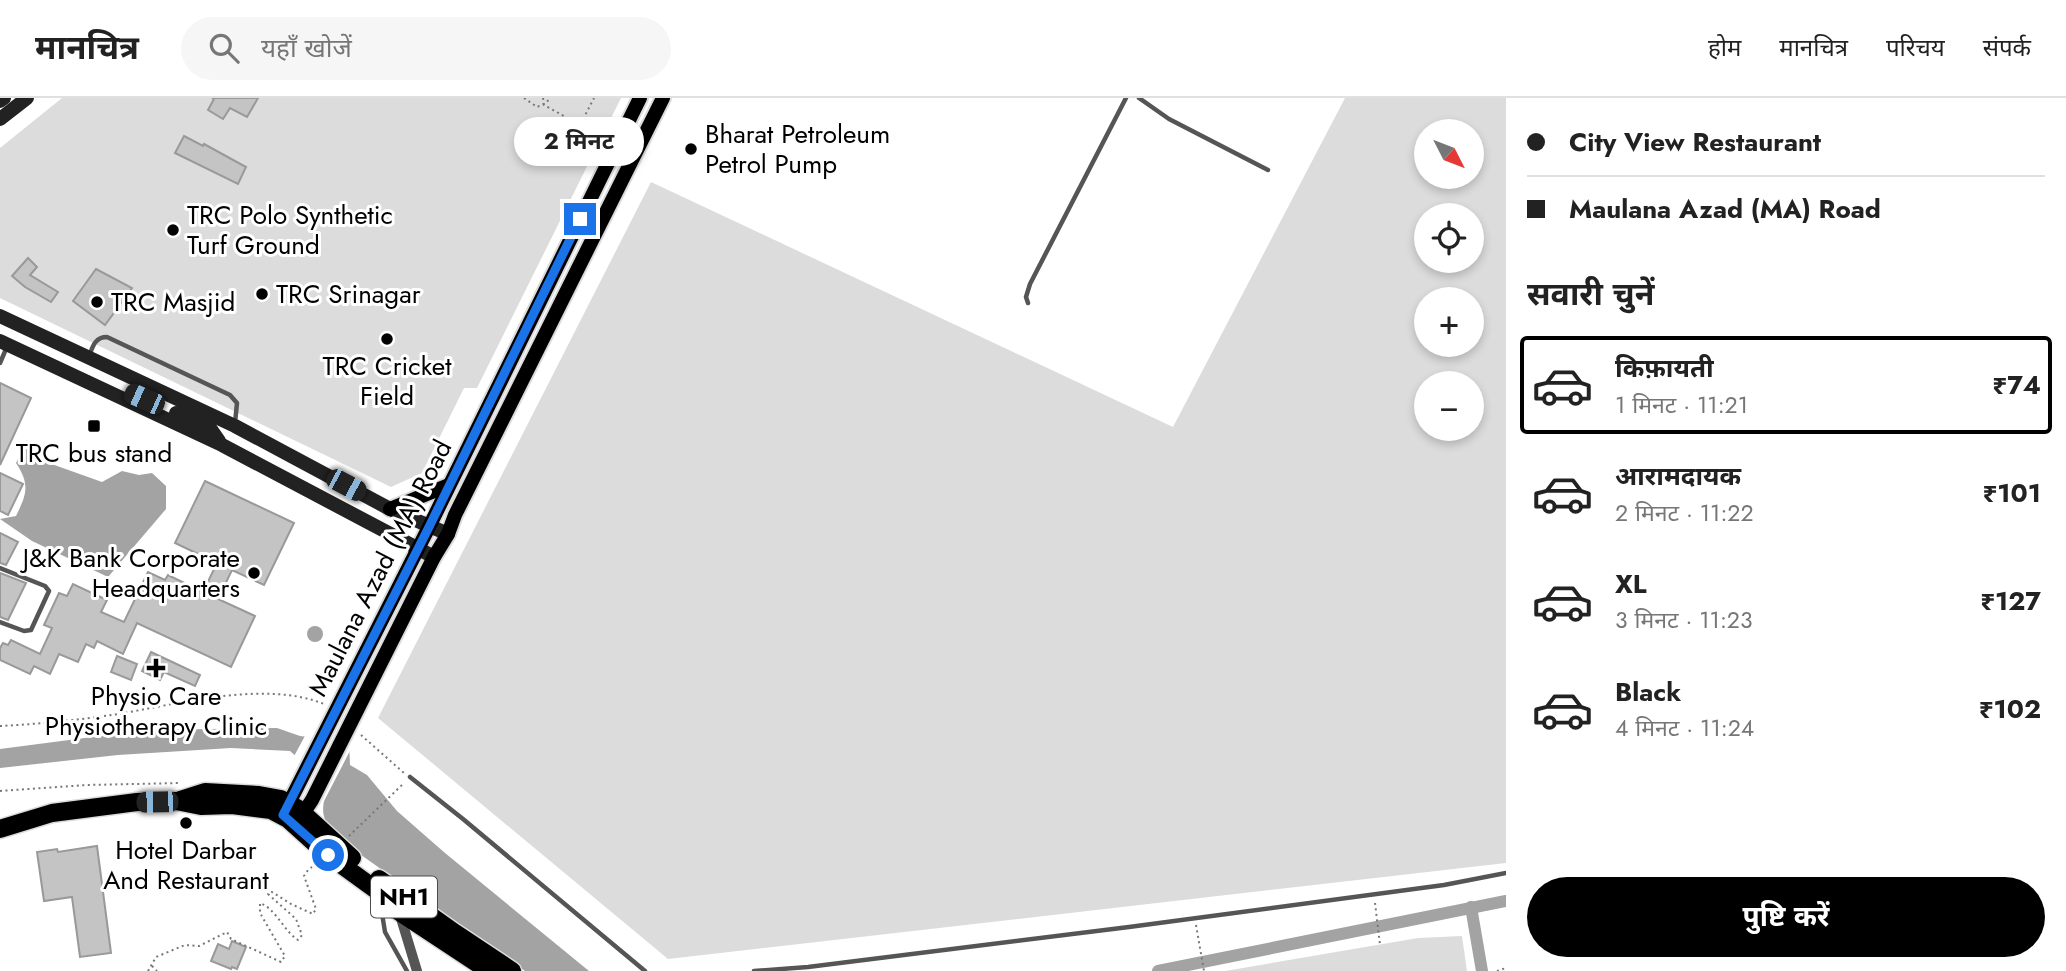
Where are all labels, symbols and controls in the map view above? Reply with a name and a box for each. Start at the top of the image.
search box [181,17,671,80]
text: मानचित्र [35,24,139,71]
icon: search [205,29,243,67]
text: यहाँ खोजें [261,29,352,67]
text: होम [1708,30,1741,65]
text: मानचित्र [1779,30,1848,65]
text: परिचय [1886,30,1945,65]
text: संपर्क [1983,30,2031,65]
place label: Bharat Petroleum Petrol Pump [705,115,890,183]
callout: 2 मिनट [515,117,645,166]
north arrow [1414,119,1484,189]
map controls [1414,119,1484,441]
text: City View Restaurant [1569,123,1821,161]
text: 2 मिनट [544,124,614,158]
marker: Bharat Petroleum Petrol Pump [683,141,699,157]
text: Maulana Azad (MA) Road [1569,190,1881,228]
place label: TRC Polo Synthetic Turf Ground [187,196,393,264]
route end [564,203,596,235]
button: locate [1414,203,1484,273]
marker: TRC Polo Synthetic Turf Ground [165,222,181,238]
text: सवारी चुनें [1527,271,1654,317]
place label: TRC Srinagar [276,275,421,313]
place label: TRC Masjid [111,283,235,321]
marker: TRC Srinagar [254,286,270,302]
button: + [1414,287,1484,357]
marker: TRC Masjid [89,294,105,310]
marker: TRC Cricket Field [379,331,395,347]
place label: TRC Cricket Field [323,347,452,415]
text: किफ़ायती [1615,349,1714,387]
icon: car [1531,354,1594,417]
text: ₹74 [1992,366,2041,404]
button: − [1414,371,1484,441]
car [121,381,168,417]
text: 1 मिनट · 11:21 [1615,388,1748,422]
marker: TRC bus stand [86,418,102,434]
street label: Maulana Azad (MA) Road [299,433,461,703]
place label: TRC bus stand [16,434,172,472]
text: आरामदायक [1615,457,1741,495]
icon: car [1531,462,1594,525]
car [323,466,370,504]
text: ₹101 [1982,474,2041,512]
text: 2 मिनट · 11:22 [1615,496,1754,530]
place label: J&K Bank Corporate Headquarters [20,539,240,607]
marker: J&K Bank Corporate Headquarters [246,565,262,581]
text: XL [1615,565,1647,603]
icon: car [1531,570,1594,633]
text: ₹127 [1980,582,2041,620]
text: 3 मिनट · 11:23 [1615,603,1752,637]
marker: Physio Care Physiotherapy Clinic [146,658,166,678]
text: Black [1615,673,1681,711]
place label: Physio Care Physiotherapy Clinic [45,677,267,745]
icon: car [1531,678,1594,741]
text: ₹102 [1979,690,2041,728]
text: 4 मिनट · 11:24 [1615,711,1754,745]
car [136,791,179,813]
marker: Hotel Darbar And Restaurant [178,815,194,831]
place label: Hotel Darbar And Restaurant [103,831,270,899]
route start [312,839,344,871]
road number: NH1 [371,876,437,918]
button: पुष्टि करें [1527,877,2045,957]

